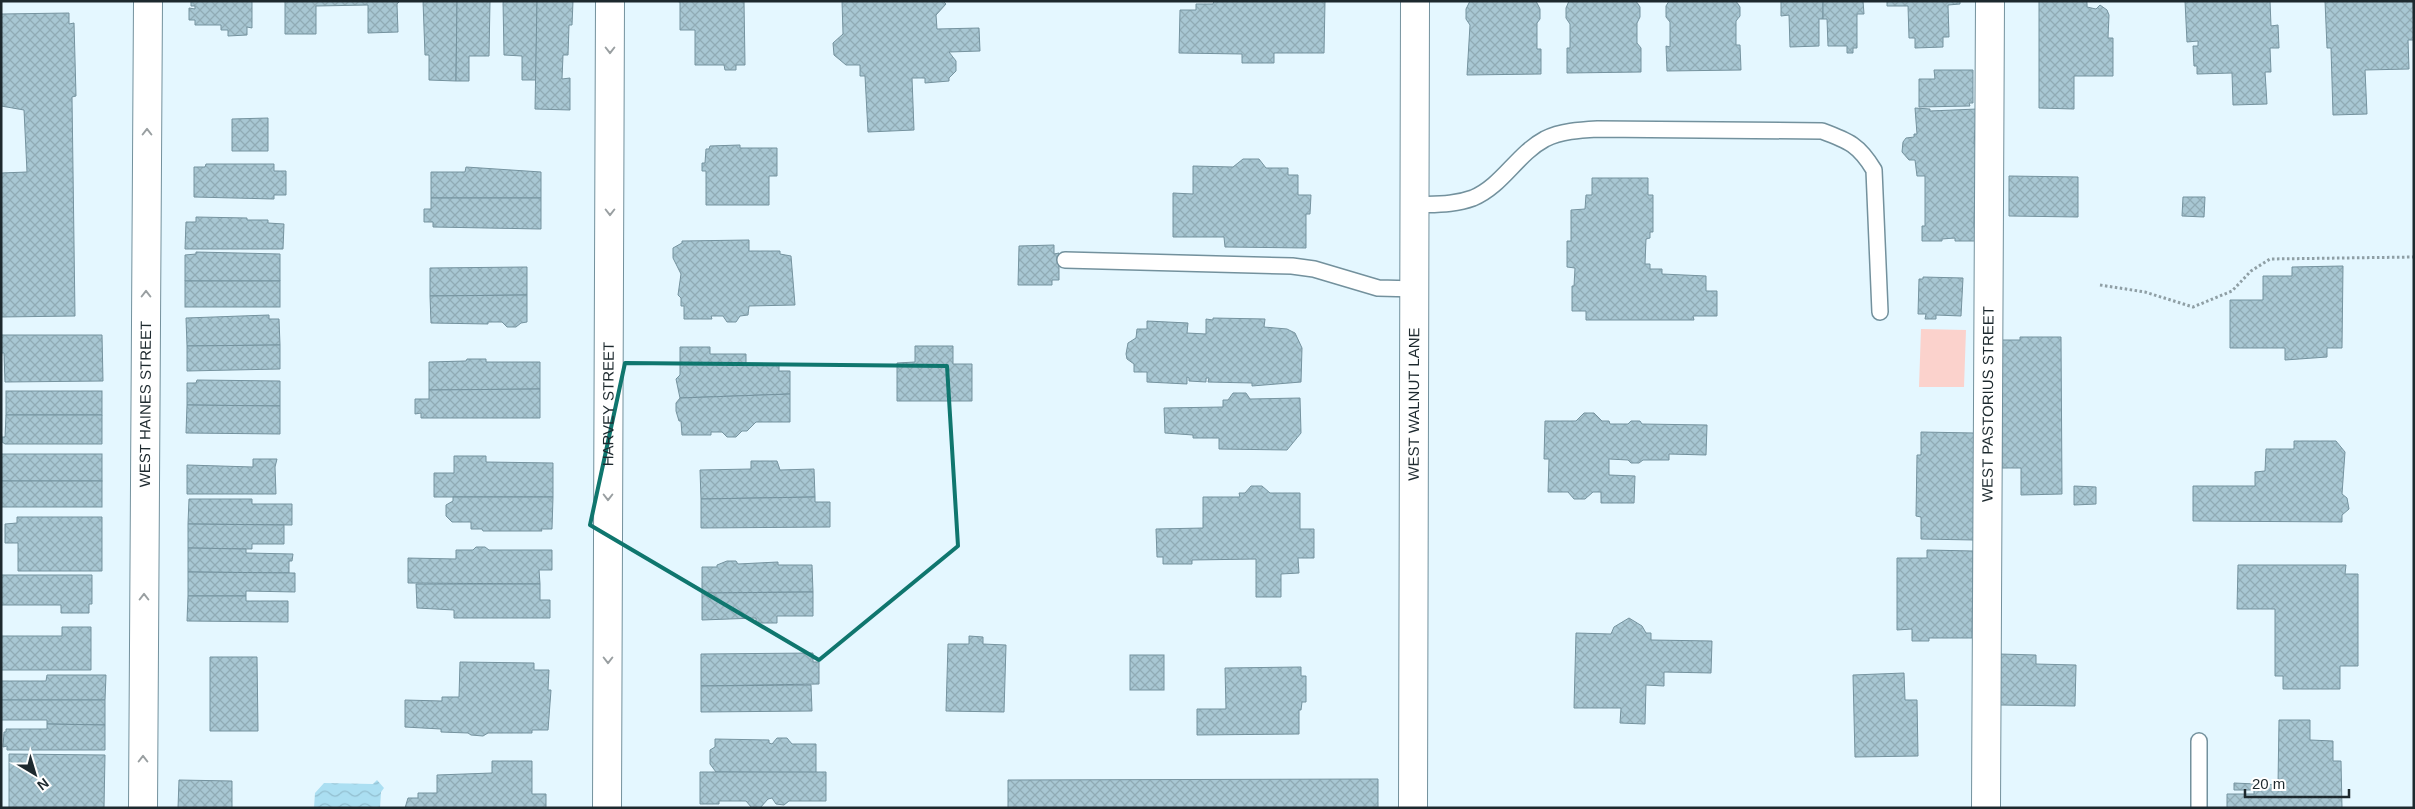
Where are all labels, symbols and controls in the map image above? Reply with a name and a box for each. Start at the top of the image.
one-way arrow [605,46,615,54]
one-way arrow [142,127,152,135]
one-way arrow [605,209,615,217]
one-way arrow [141,290,151,298]
street label: WEST PASTORIUS STREET [1979,306,1996,502]
street label: WEST HAINES STREET [136,321,154,487]
street label: WEST WALNUT LANE [1405,327,1422,481]
street label: HARVEY STREET [599,342,617,466]
one-way arrow [603,494,614,502]
one-way arrow [139,592,149,600]
one-way arrow [603,656,613,664]
north arrow [10,749,60,799]
one-way arrow [138,755,148,762]
scale bar [2245,766,2349,798]
text: N [34,775,52,794]
text: 20 m [2252,775,2285,792]

